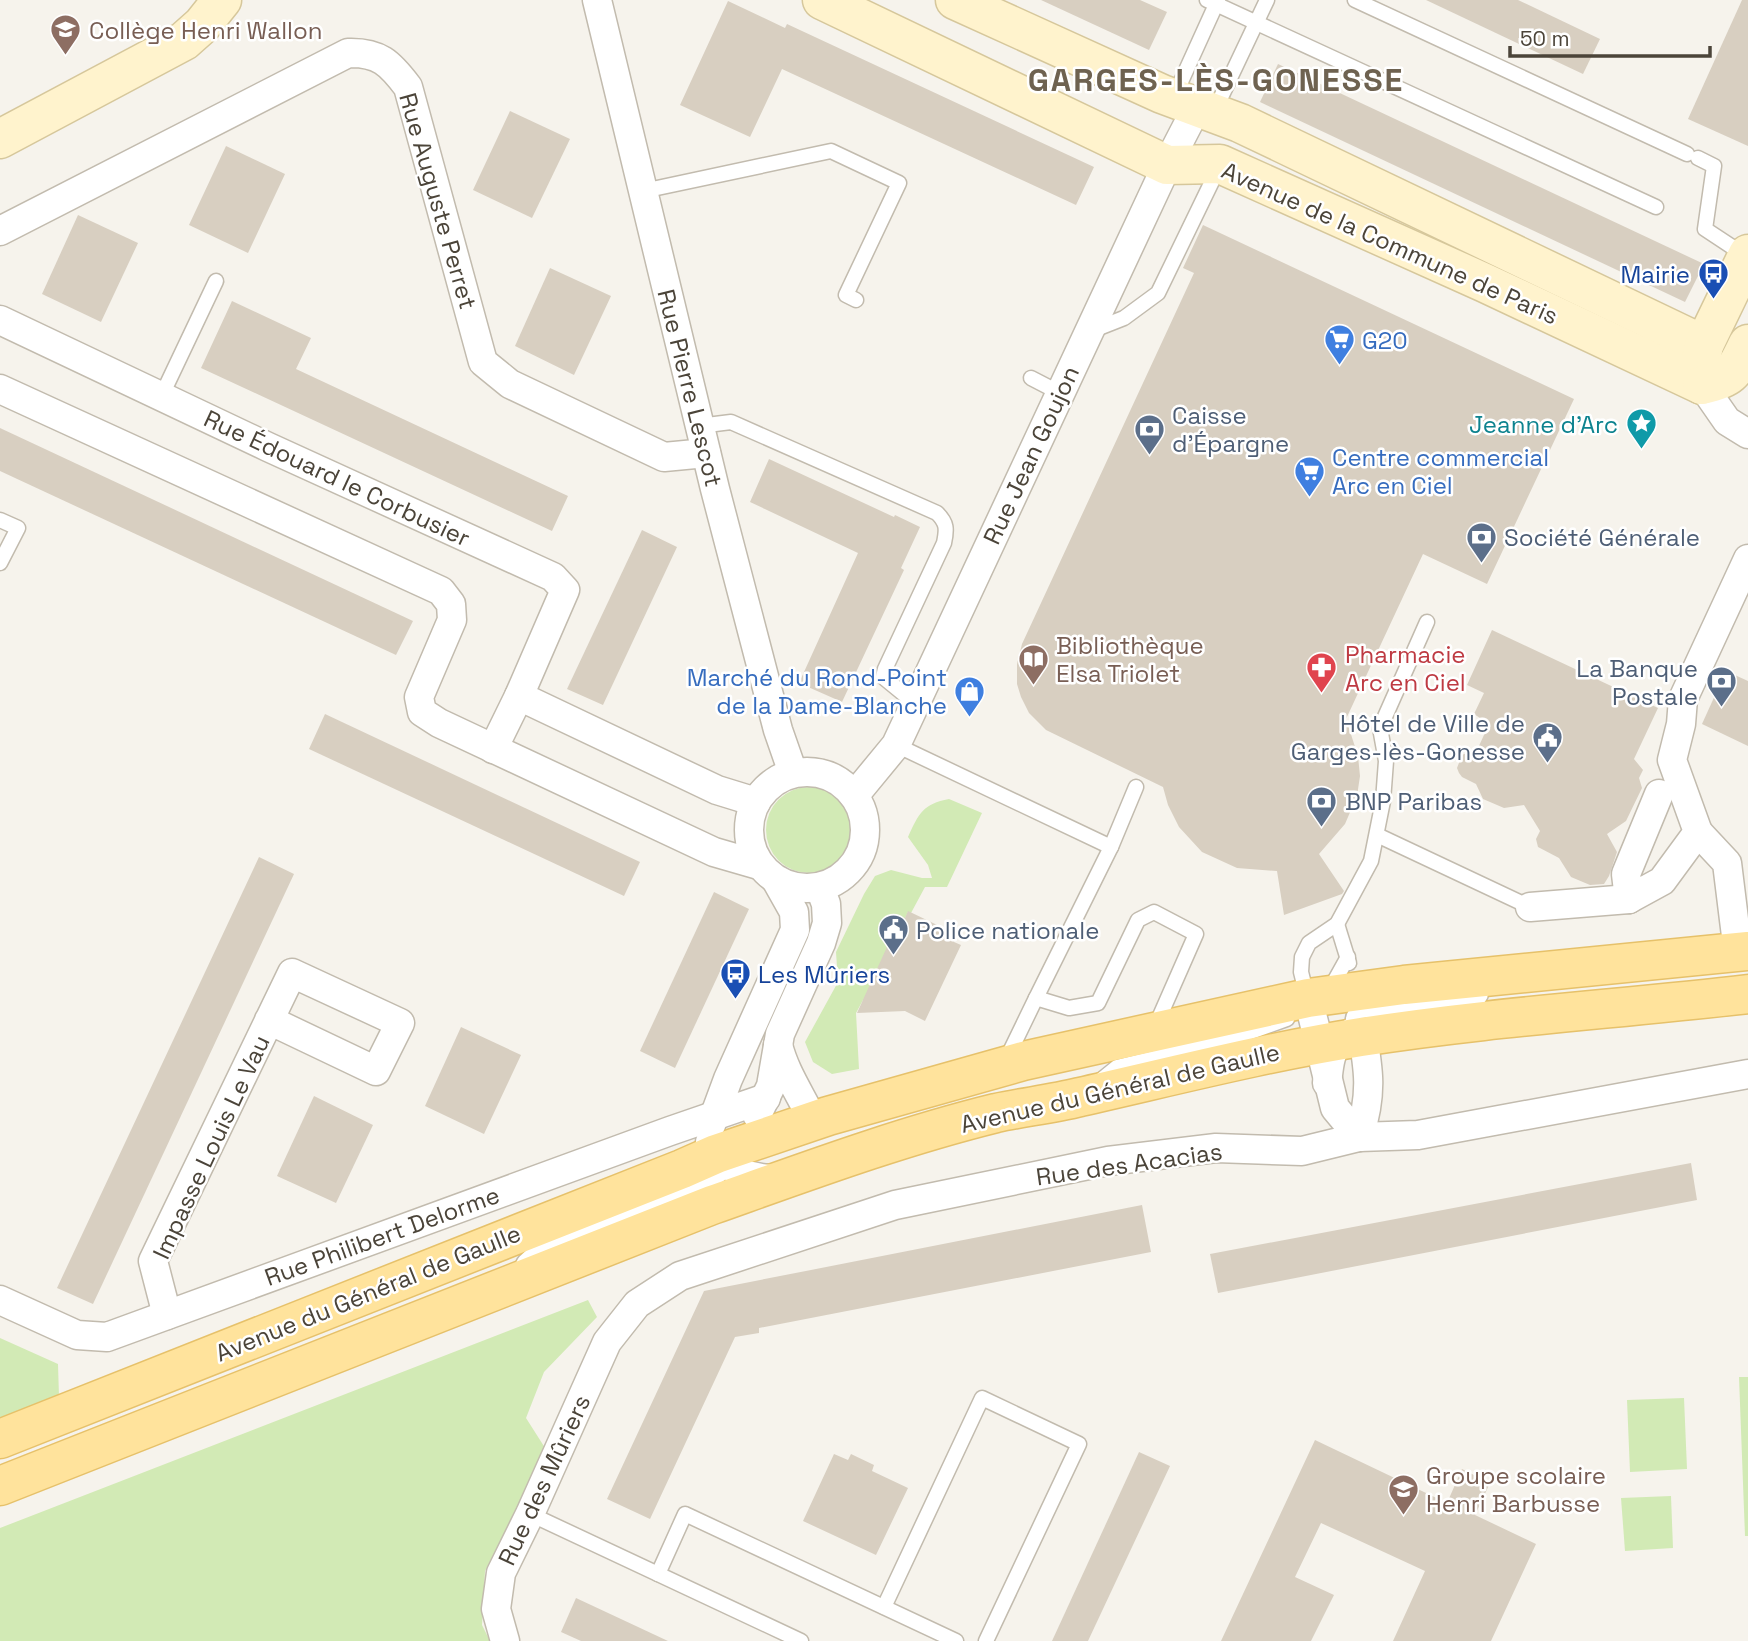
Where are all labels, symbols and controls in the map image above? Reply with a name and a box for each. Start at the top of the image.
school or university icon: Collège Henri Wallon [49,13,83,57]
scale bar [1510,14,1710,58]
place label: Collège Henri Wallon [89,15,322,46]
text: 50 m [1520,25,1570,52]
district label: GARGES-LÈS-GONESSE [1028,60,1404,100]
street label: Rue Auguste Perret [392,89,484,313]
street label: Avenue de la Commune de Paris [1217,155,1563,331]
bus stop icon: Mairie [1696,257,1730,301]
place label: Mairie [1620,259,1690,290]
street label: Rue Pierre Lescot [650,286,730,490]
supermarket icon: G20 [1322,323,1356,367]
place label: G20 [1362,325,1408,356]
street label: Rue Jean Goujon [976,361,1086,549]
place label: Caisse d'Épargne [1172,400,1289,459]
street label: Rue Édouard le Corbusier [199,403,475,553]
place icon: Jeanne d'Arc [1624,407,1658,451]
place label: Jeanne d'Arc [1469,409,1618,440]
bank icon: Caisse d'Épargne [1132,412,1166,456]
place label: Centre commercial Arc en Ciel [1332,442,1549,501]
supermarket icon: Centre commercial Arc en Ciel [1292,454,1326,498]
bank icon: Société Générale [1464,520,1498,564]
place label: Société Générale [1504,522,1700,553]
place label: Bibliothèque Elsa Triolet [1056,630,1204,689]
place label: Pharmacie Arc en Ciel [1345,639,1466,698]
library icon: Bibliothèque Elsa Triolet [1016,642,1050,686]
pharmacy icon: Pharmacie Arc en Ciel [1305,651,1339,695]
place label: La Banque Postale [1576,653,1698,712]
place label: Marché du Rond-Point de la Dame-Blanche [687,662,947,721]
bank icon: La Banque Postale [1704,665,1738,709]
shop icon: Marché du Rond-Point de la Dame-Blanche [953,674,987,718]
place label: Hôtel de Ville de Garges-lès-Gonesse [1291,708,1525,767]
public building icon: Hôtel de Ville de Garges-lès-Gonesse [1531,720,1565,764]
bank icon: BNP Paribas [1305,784,1339,828]
place label: BNP Paribas [1345,786,1482,817]
public building icon: Police nationale [876,913,910,957]
place label: Police nationale [916,915,1099,946]
bus stop icon: Les Mûriers [718,957,752,1001]
place label: Les Mûriers [758,959,890,990]
street label: Impasse Louis Le Vau [145,1030,277,1264]
street label: Avenue du Général de Gaulle [957,1036,1283,1140]
street label: Rue des Acacias [1034,1136,1224,1192]
street label: Rue Philibert Delorme [260,1179,504,1293]
street label: Avenue du Général de Gaulle [211,1217,525,1369]
street label: Rue des Mûriers [491,1390,597,1570]
place label: Groupe scolaire Henri Barbusse [1426,1460,1606,1519]
school or university icon: Groupe scolaire Henri Barbusse [1386,1472,1420,1516]

